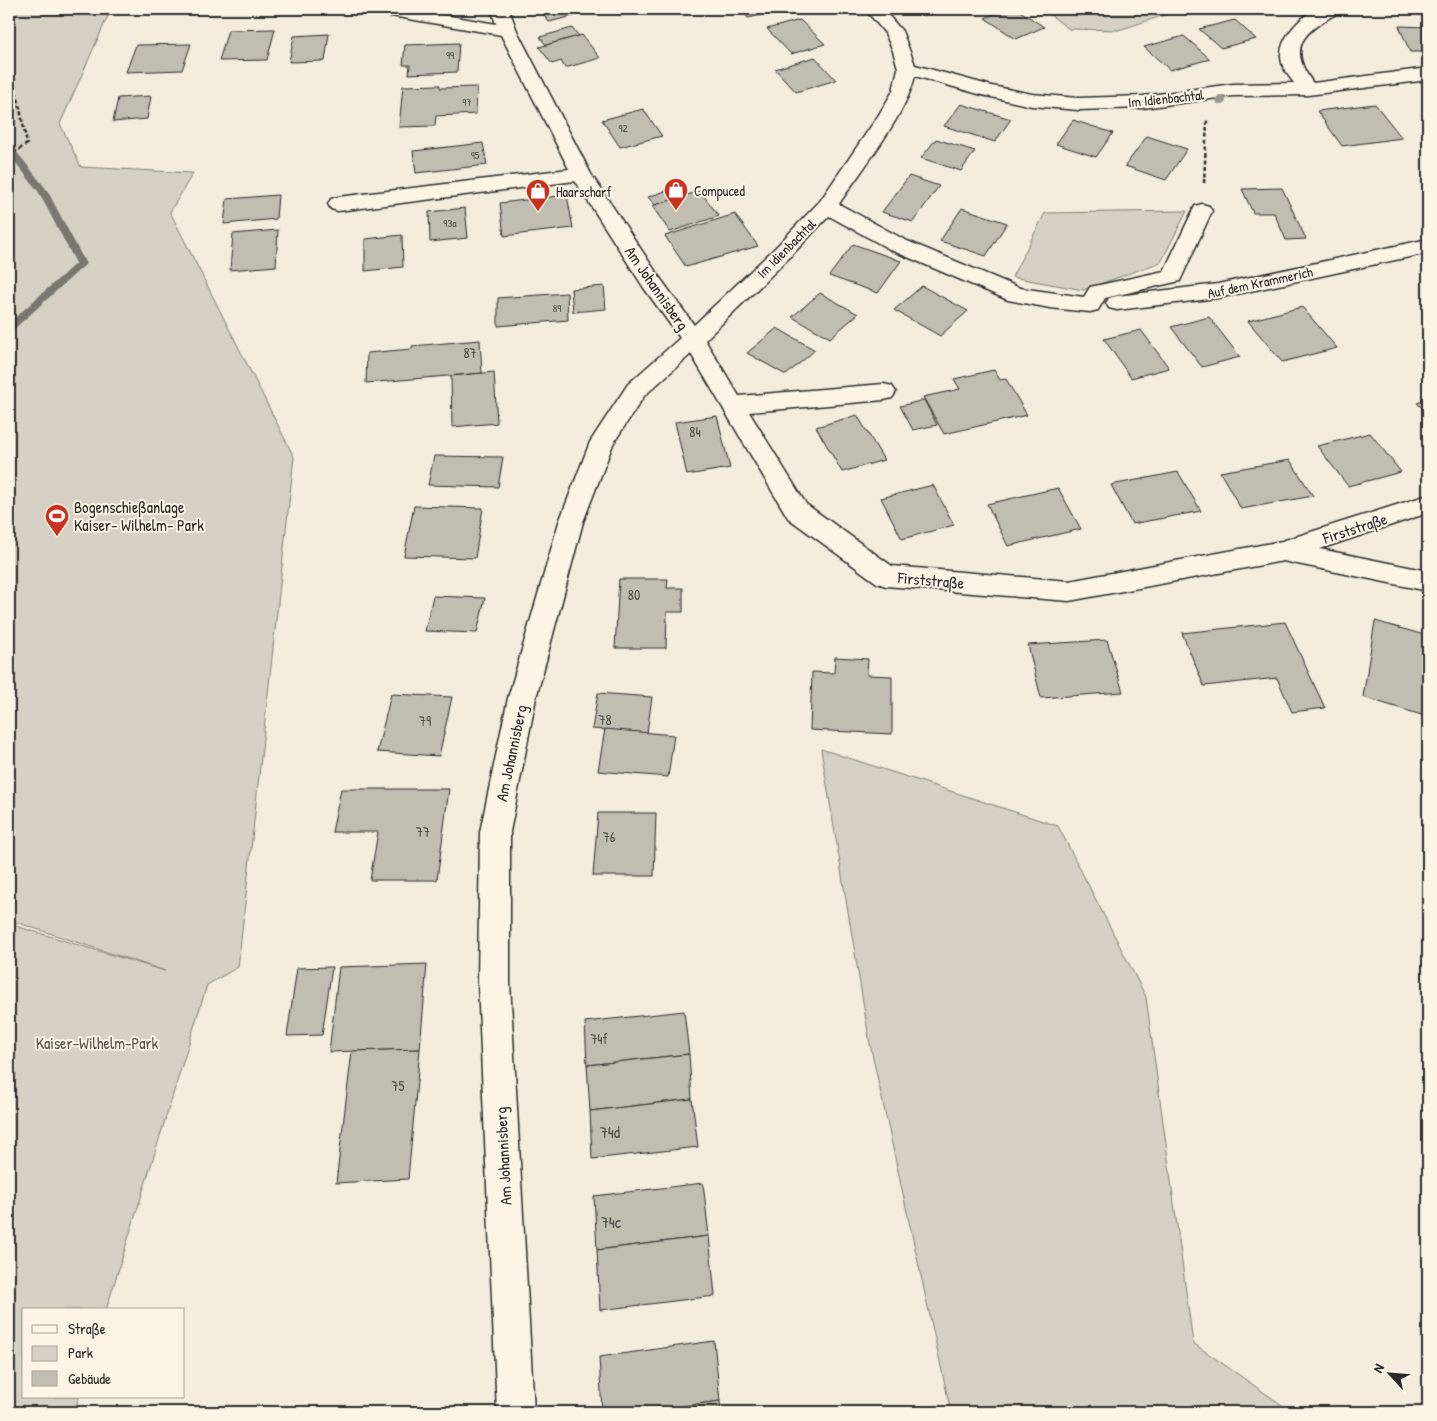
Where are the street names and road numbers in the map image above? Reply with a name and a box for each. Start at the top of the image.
street label: Im Idienbachtal [1127,85,1205,111]
street label: Im Idienbachtal [752,214,820,282]
street label: Am Johannisberg [620,241,694,335]
street label: Auf dem Krammerich [1206,262,1314,302]
street label: Firststraße [1319,507,1391,549]
street label: Firststraße [896,566,966,594]
street label: Am Johannisberg [490,703,532,803]
street label: Am Johannisberg [489,1106,517,1206]

